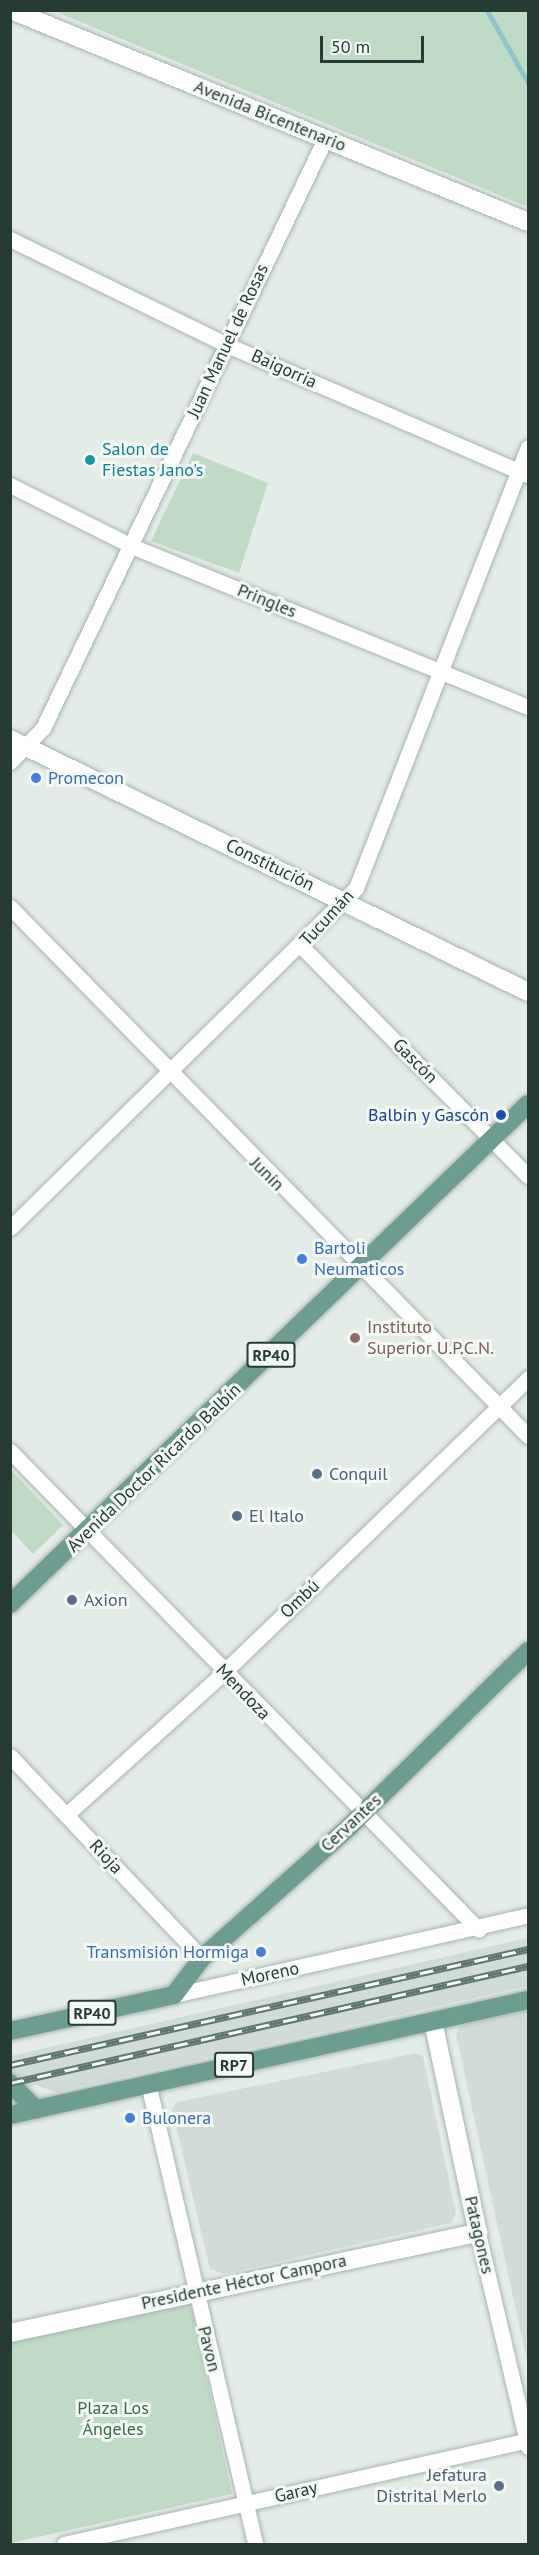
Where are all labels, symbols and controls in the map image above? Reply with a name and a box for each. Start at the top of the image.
scale bar [323,24,426,62]
text: 50 m [331,35,370,58]
street label: Avenida Bicentenario [191,76,349,156]
street label: Juan Manuel de Rosas [183,260,273,422]
street label: Baigorria [248,345,320,393]
place label: Salon de Fiestas Jano's [102,439,203,482]
marker: Salon de Fiestas Jano's [83,453,97,467]
street label: Pringles [234,579,300,623]
place label: Promecon [48,767,124,789]
marker: Promecon [29,771,43,785]
street label: Constitución [222,834,318,896]
street label: Tucumán [296,885,358,951]
street label: Gascón [388,1034,442,1088]
place label: Balbín y Gascón [367,1104,489,1126]
marker: Balbín y Gascón [494,1108,508,1122]
street label: Junín [245,1152,289,1196]
place label: Bartoli Neumaticos [314,1238,404,1280]
marker: Bartoli Neumaticos [295,1252,309,1266]
place label: Instituto Superior U.P.C.N. [367,1317,494,1360]
marker: Instituto Superior U.P.C.N. [348,1331,362,1345]
road number: RP40 [246,1342,296,1368]
street label: Avenida Doctor Ricardo Balbín [62,1379,246,1557]
place label: Conquil [329,1463,388,1485]
marker: Conquil [310,1467,324,1481]
place label: El Italo [249,1505,304,1527]
marker: El Italo [230,1509,244,1523]
street label: Ombú [276,1575,324,1623]
place label: Axion [84,1589,128,1611]
marker: Axion [65,1593,79,1607]
street label: Mendoza [211,1660,275,1724]
street label: Cervantes [316,1790,386,1856]
street label: Rioja [85,1835,127,1879]
place label: Transmisión Hormiga [86,1941,249,1963]
marker: Transmisión Hormiga [254,1945,268,1959]
street label: Moreno [239,1957,301,1991]
road number: RP40 [66,2000,118,2026]
road number: RP7 [213,2052,255,2078]
place label: Bulonera [142,2107,211,2129]
marker: Bulonera [123,2111,137,2125]
street label: Patagones [460,2194,498,2276]
street label: Presidente Héctor Campora [139,2250,349,2314]
street label: Pavon [193,2324,225,2374]
park label: Plaza Los Ángeles [77,2398,149,2440]
place label: Jefatura Distrital Merlo [376,2465,487,2508]
street label: Garay [272,2477,320,2507]
marker: Jefatura Distrital Merlo [492,2479,506,2493]

